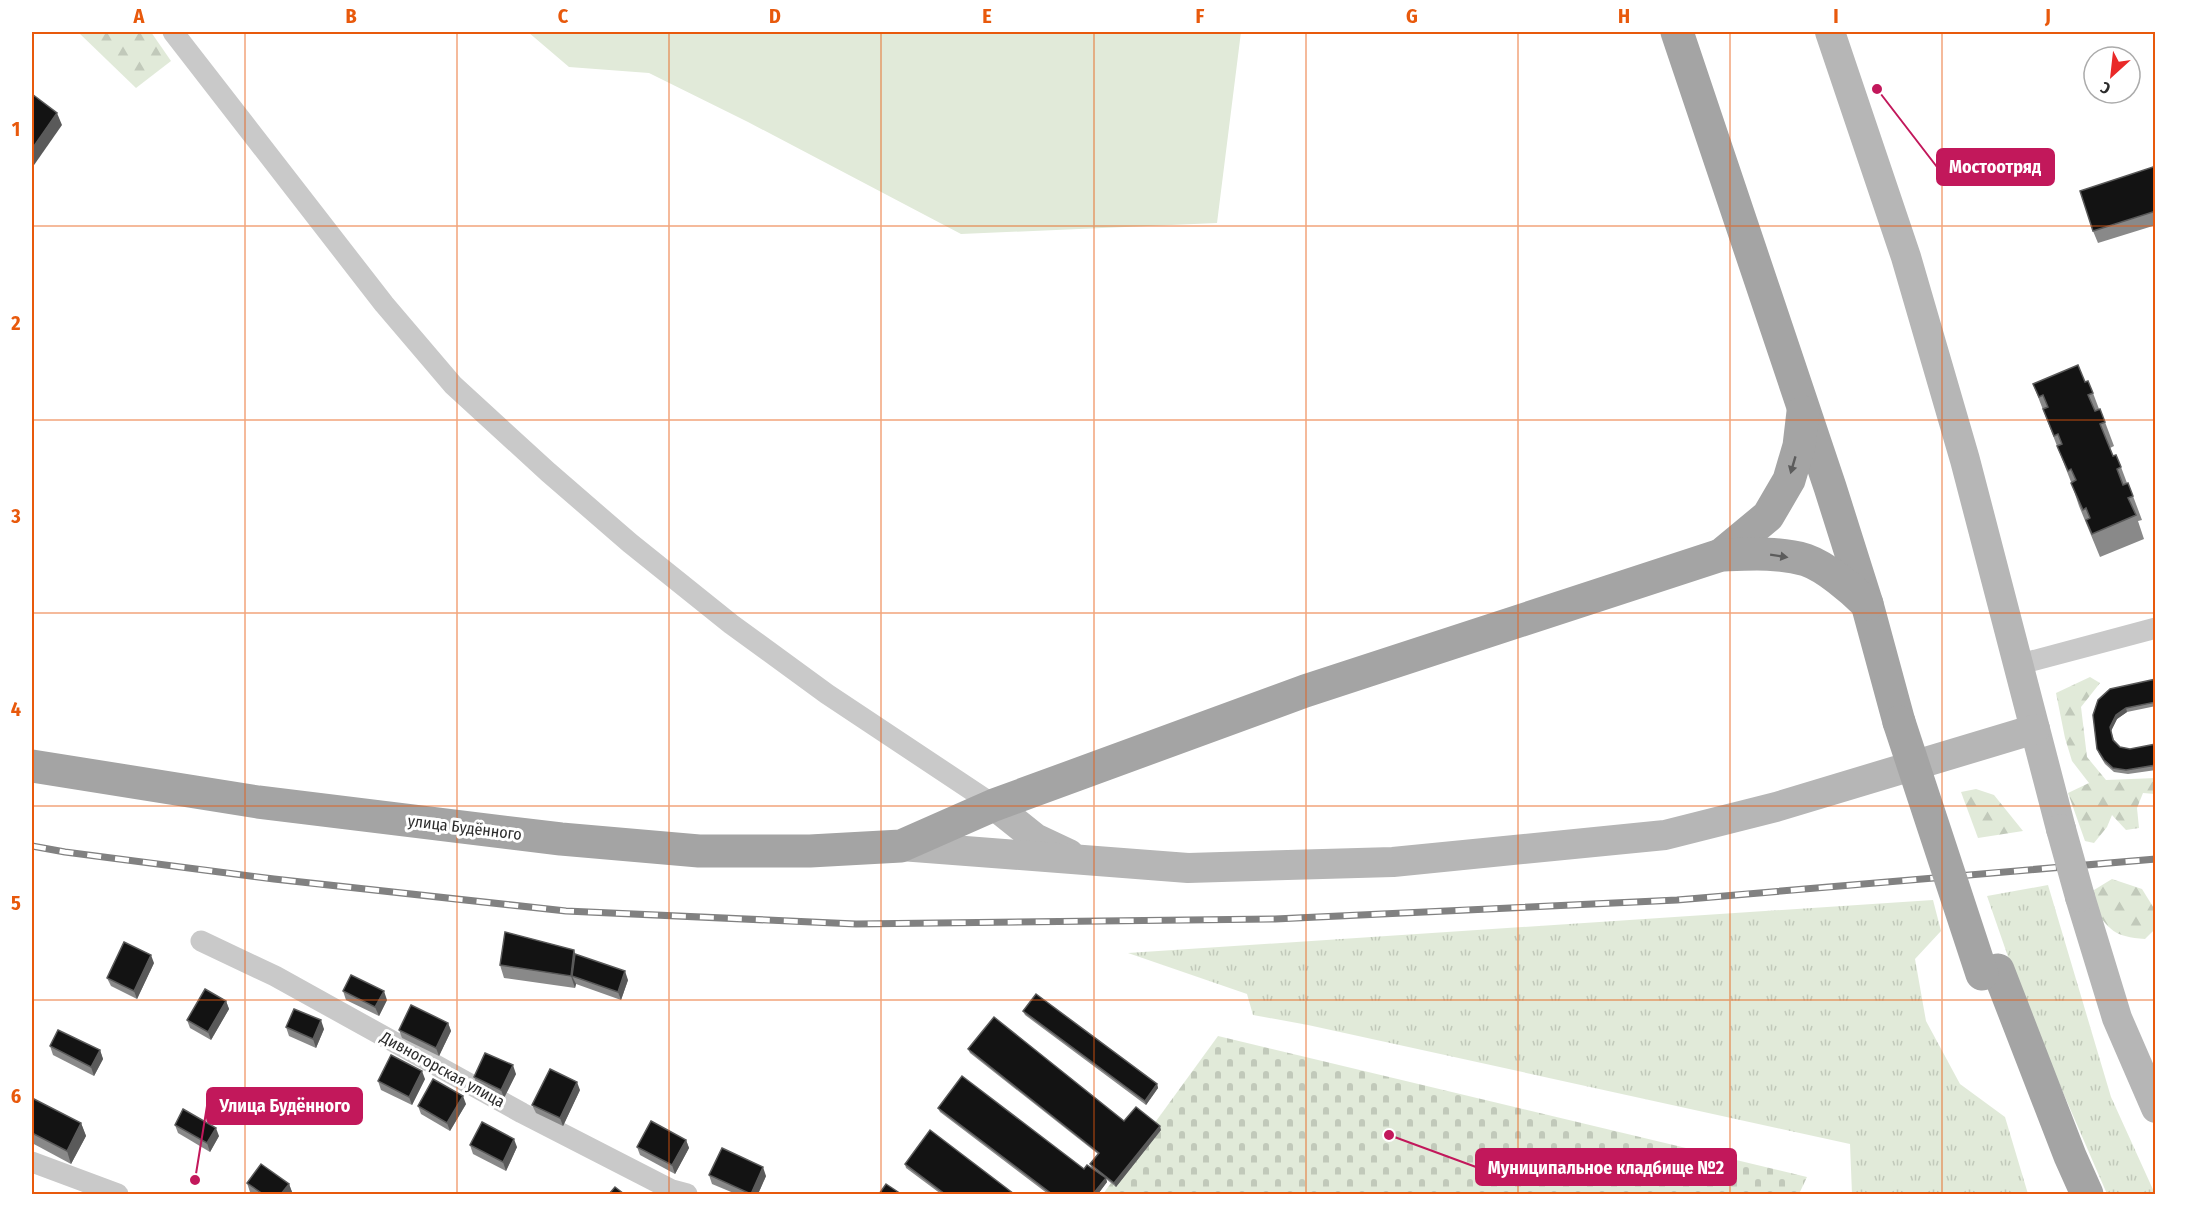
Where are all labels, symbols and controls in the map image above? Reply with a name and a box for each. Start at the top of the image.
text: A [133,4,146,28]
text: B [345,4,357,28]
text: C [558,4,569,28]
text: D [769,4,781,28]
text: E [982,4,992,28]
text: F [1196,4,1205,28]
text: G [1406,4,1418,28]
text: H [1618,4,1630,28]
text: I [1833,4,1839,28]
text: J [2044,4,2051,28]
north arrow [2082,45,2142,105]
text: С [2097,77,2113,98]
text: 1 [12,117,20,141]
callout: Мостоотряд [1937,149,2054,185]
text: Мостоотряд [1949,156,2041,178]
text: 2 [10,311,21,335]
one-way arrow [1788,456,1797,474]
text: 3 [10,504,21,528]
one-way arrow [1770,552,1789,561]
text: 4 [11,697,21,721]
street label: улица Будённого [407,811,523,844]
text: 5 [11,891,21,915]
street label: Дивногорская улица [377,1027,508,1111]
text: 6 [11,1084,21,1108]
callout: Улица Будённого [207,1088,362,1124]
text: Улица Будённого [219,1095,351,1117]
callout: Муниципальное кладбище №2 [1476,1149,1736,1185]
text: Муниципальное кладбище №2 [1488,1157,1724,1179]

